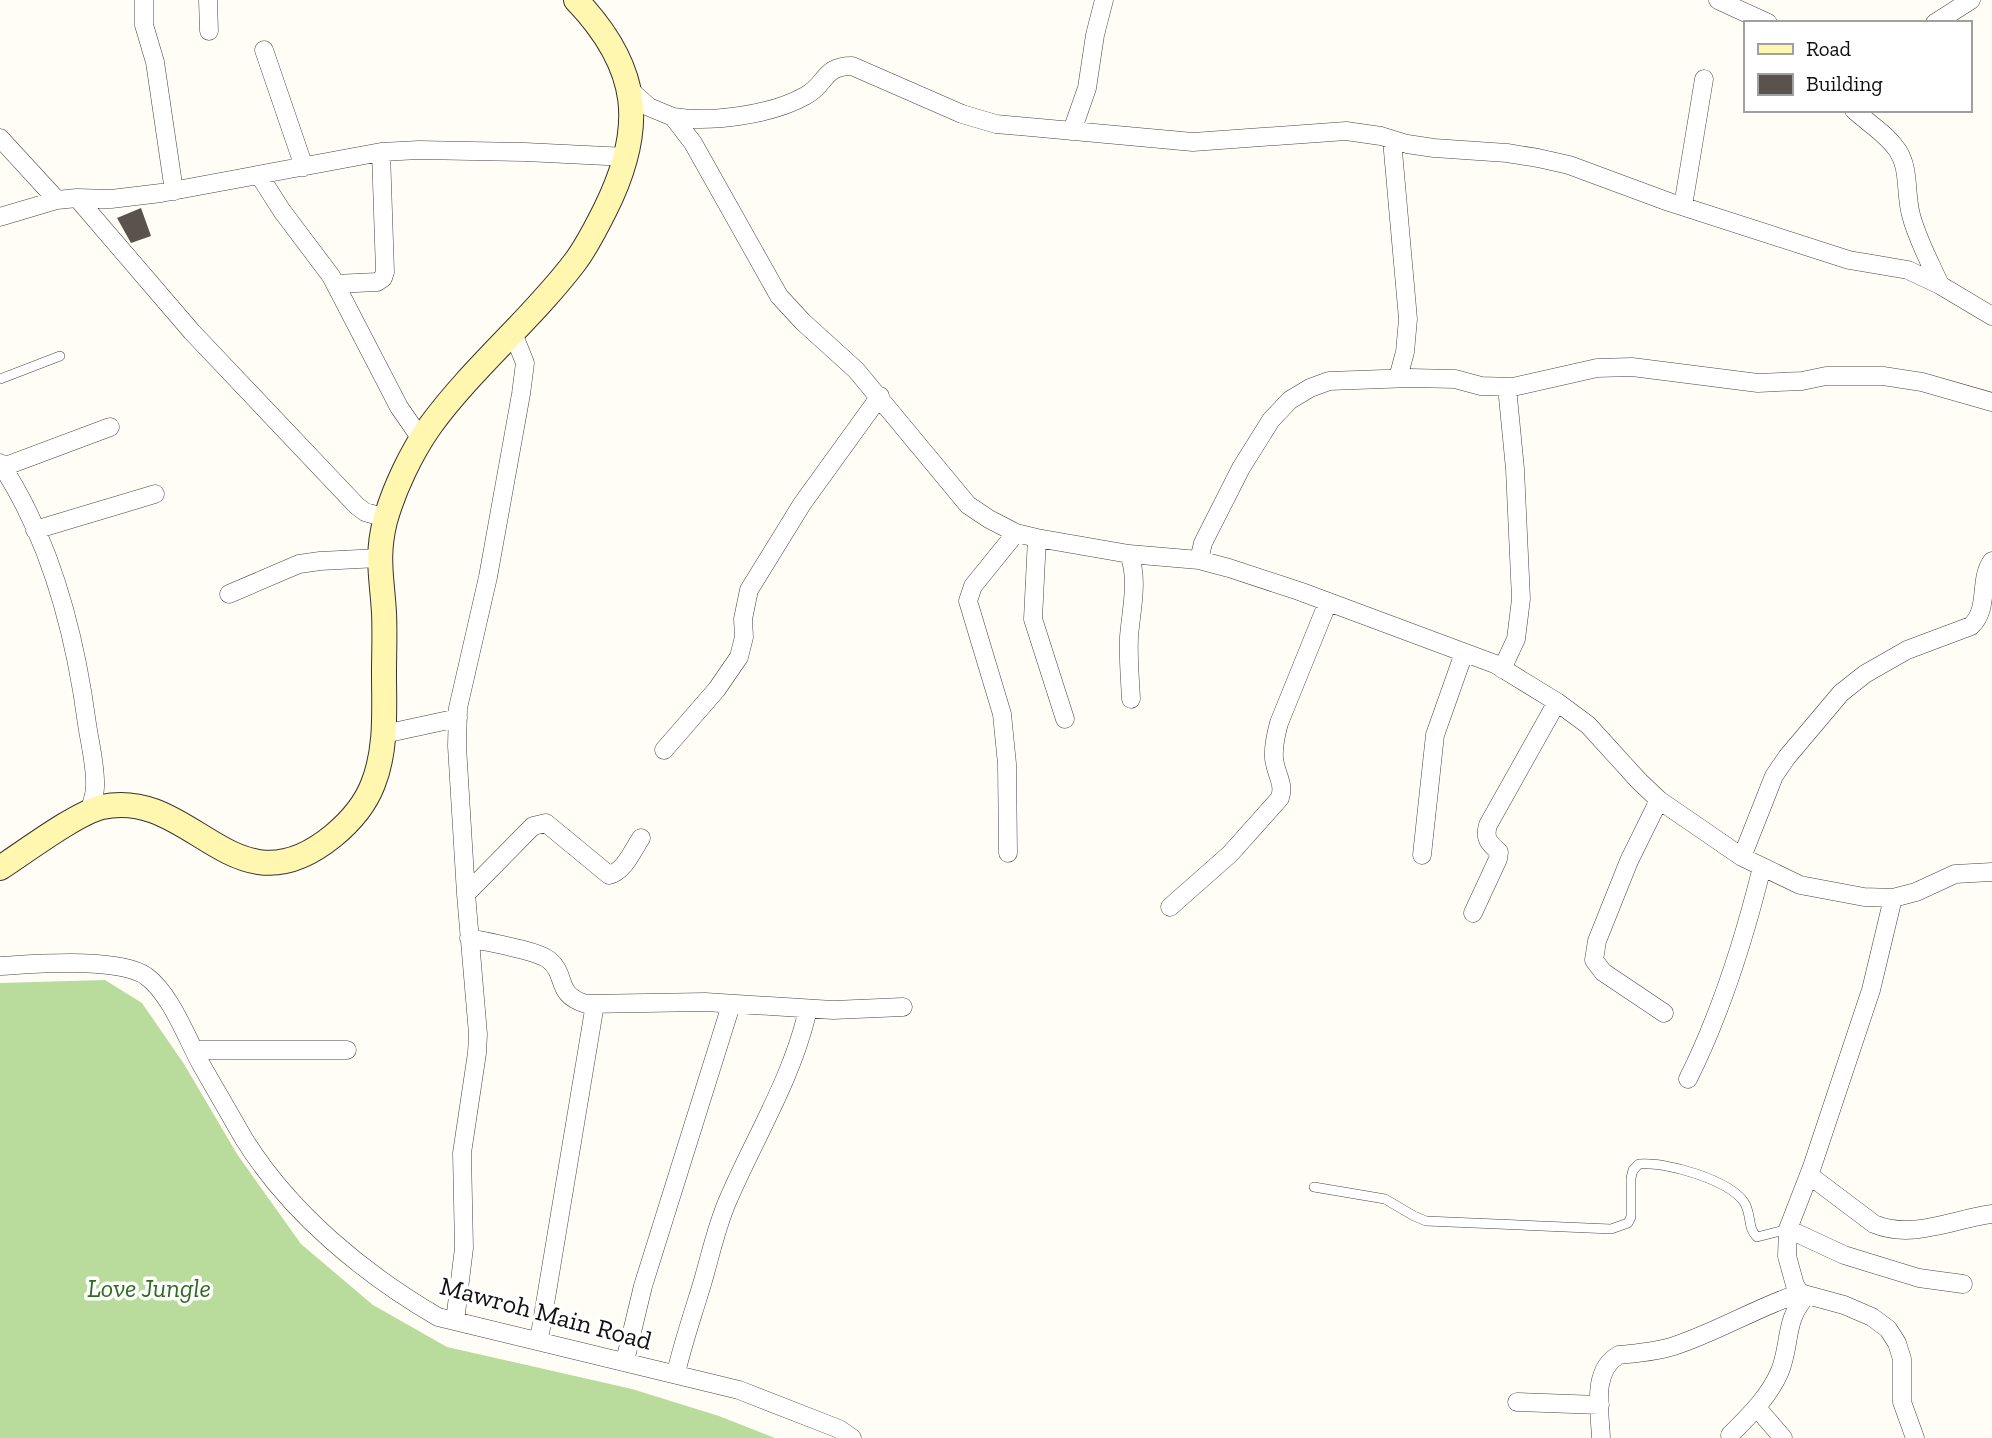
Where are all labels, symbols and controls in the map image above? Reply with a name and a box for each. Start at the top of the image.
legend [1744,21,1971,112]
text: Road [1806,36,1852,61]
text: Building [1806,71,1883,96]
street label: Mawroh Main Road [436,1269,656,1357]
park label: Love Jungle [87,1272,211,1304]

